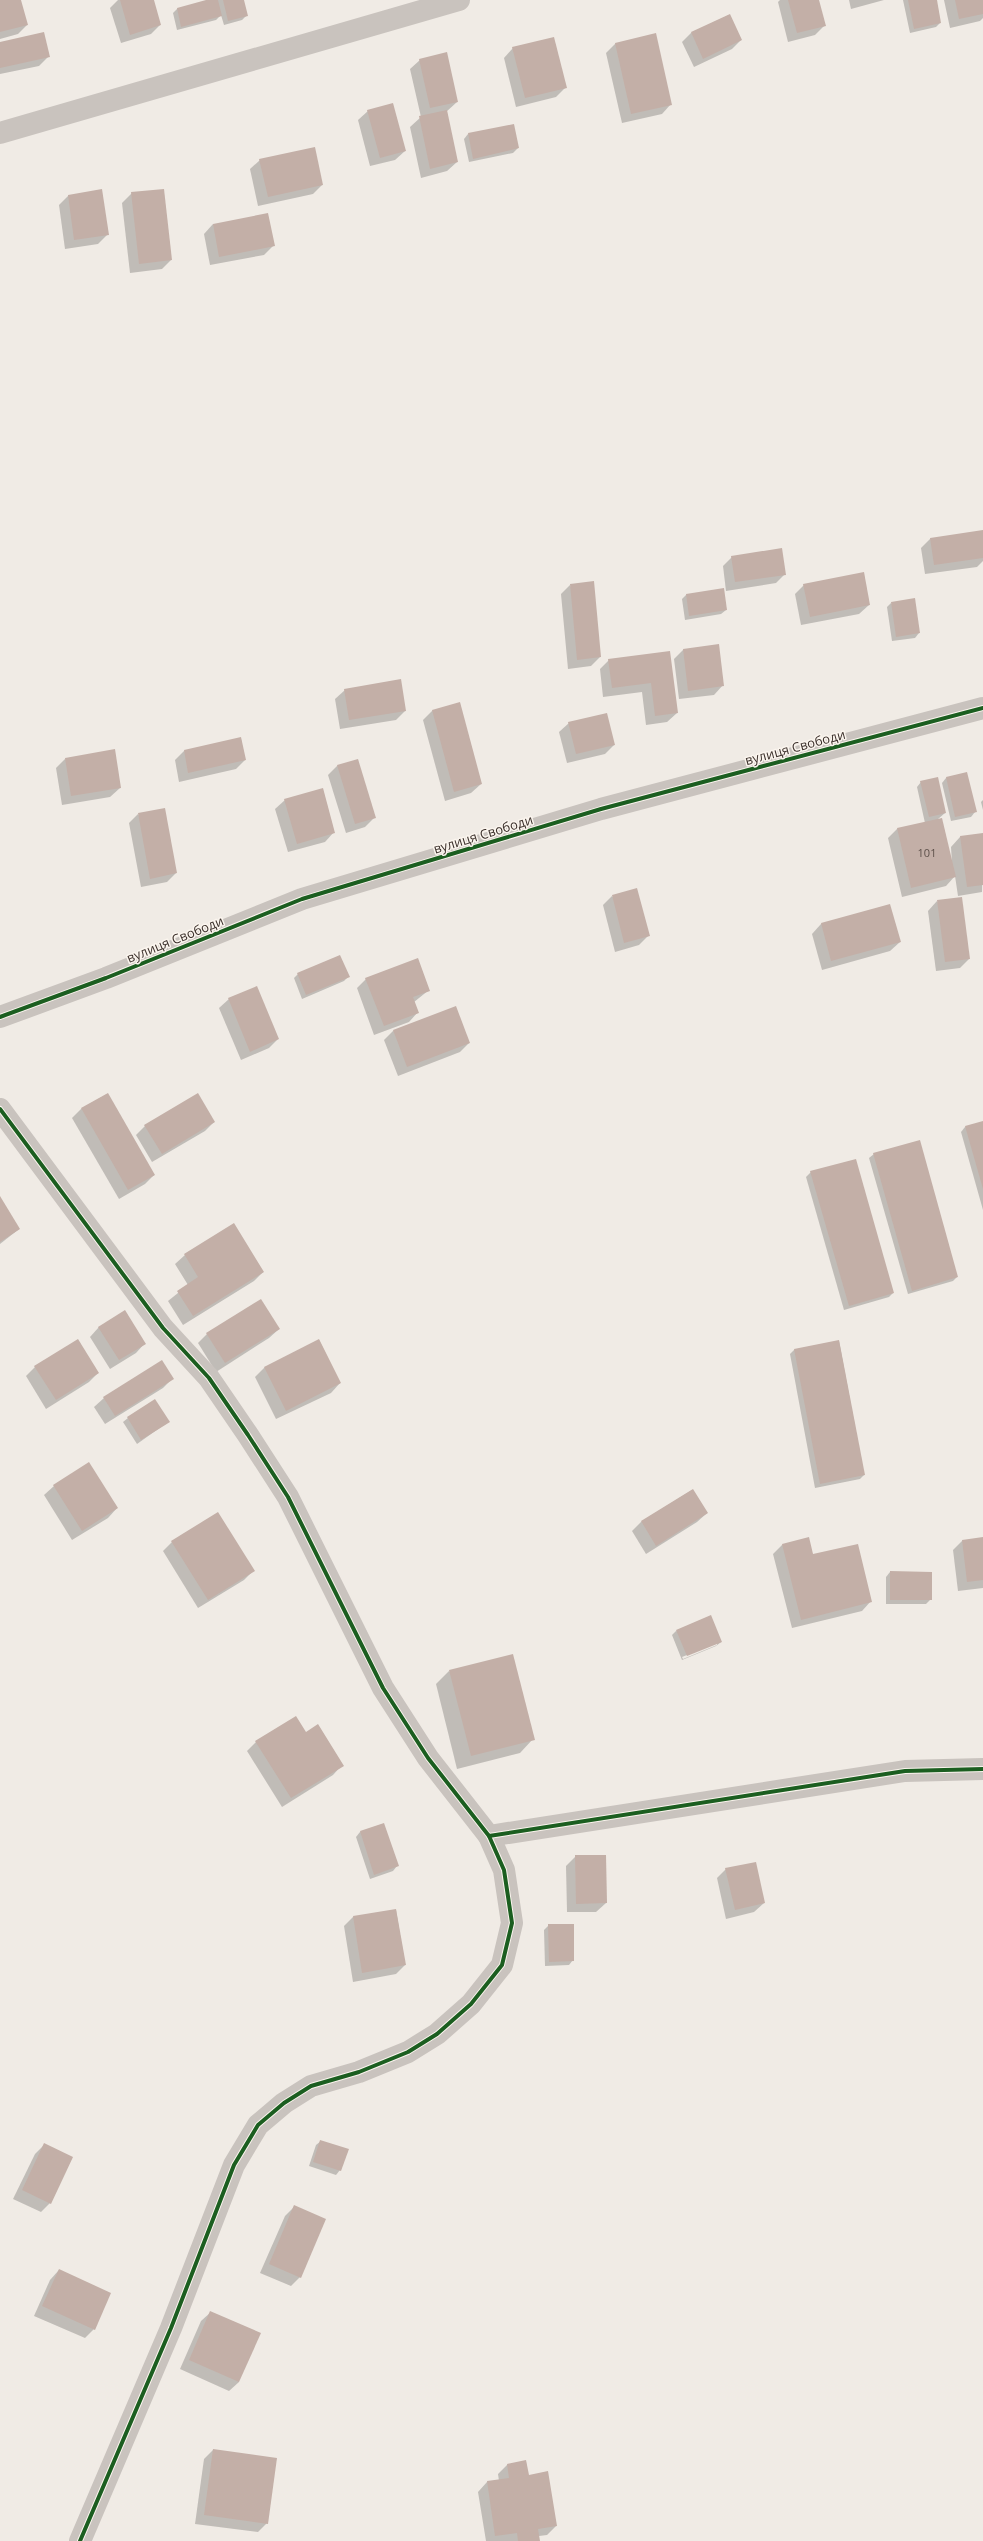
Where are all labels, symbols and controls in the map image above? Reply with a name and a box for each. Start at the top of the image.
street label: вулиця Свободи [743,725,847,769]
street label: вулиця Свободи [431,810,535,858]
house number: 101 [918,845,936,860]
street label: вулиця Свободи [124,911,226,967]

